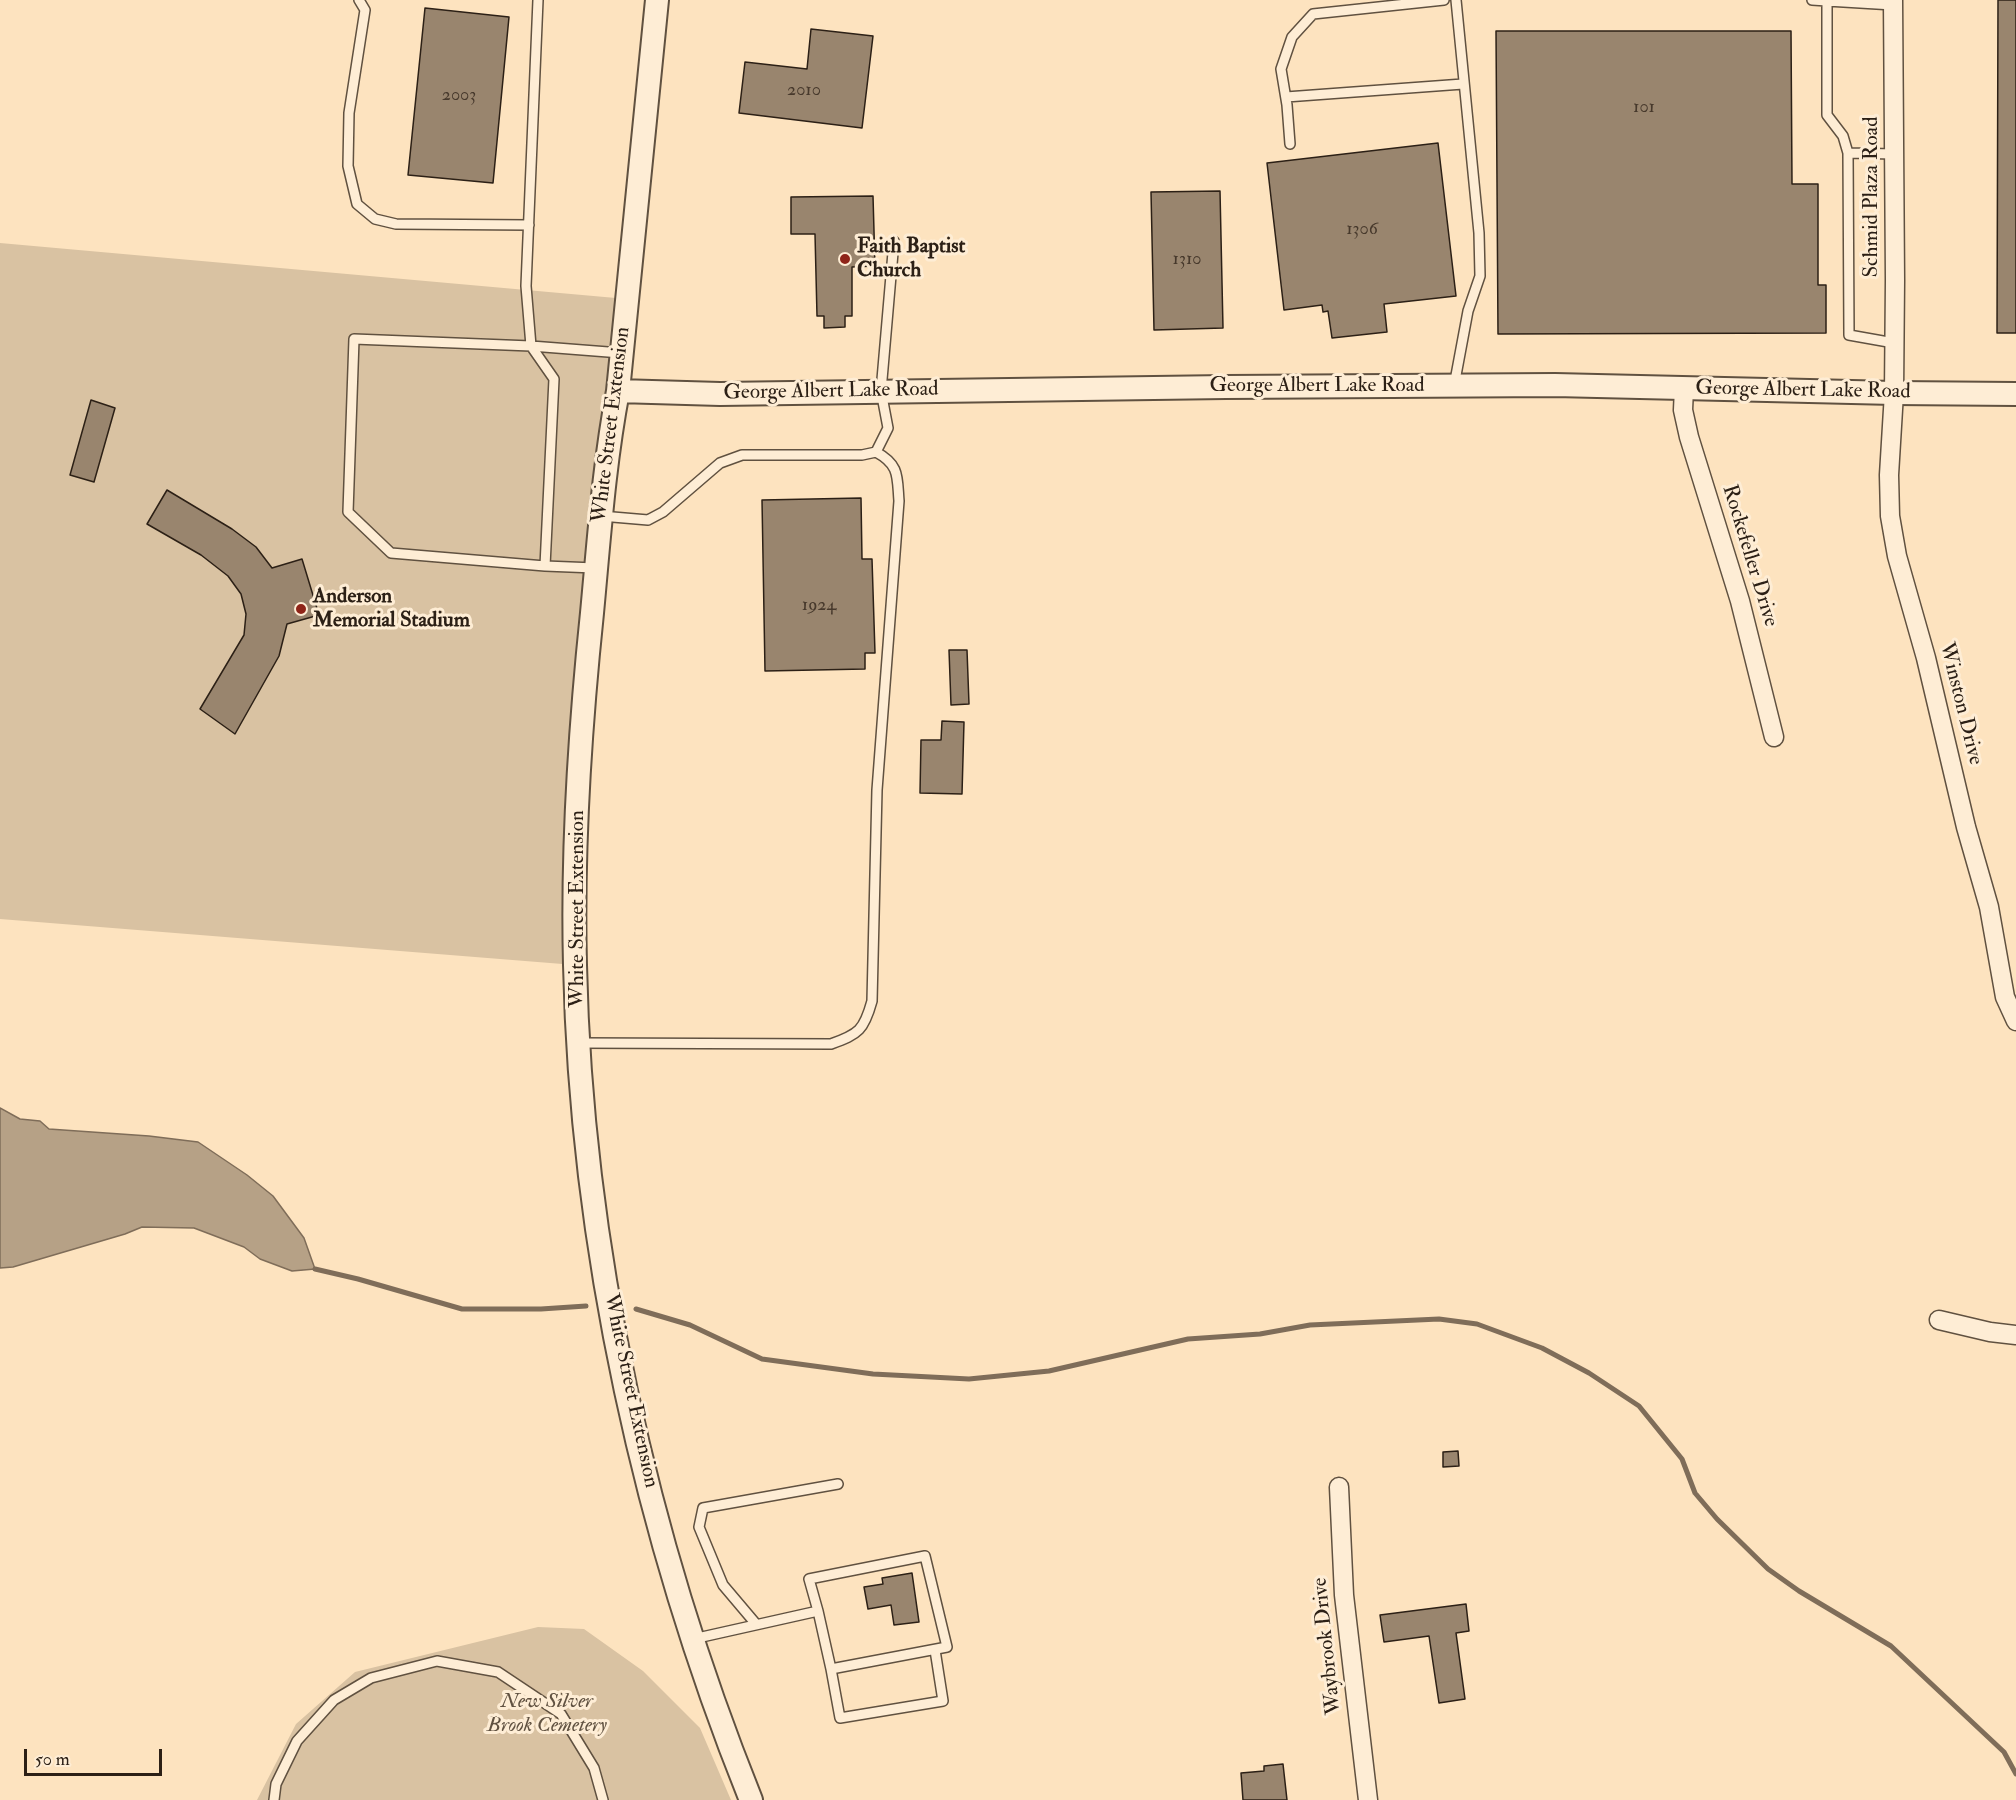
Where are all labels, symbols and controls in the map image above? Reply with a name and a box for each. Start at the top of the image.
house number: 2010 [787,80,821,102]
house number: 2003 [442,85,476,107]
house number: 101 [1633,97,1655,119]
street label: Schmid Plaza Road [1859,116,1885,278]
house number: 1306 [1346,219,1378,241]
place label: Faith Baptist Church [857,234,965,284]
house number: 1310 [1173,249,1201,271]
marker: Faith Baptist Church [838,252,852,266]
street label: White Street Extension [587,325,637,525]
street label: George Albert Lake Road [1209,373,1425,399]
street label: George Albert Lake Road [1695,377,1911,405]
street label: George Albert Lake Road [723,378,939,406]
street label: Rockefeller Drive [1715,482,1783,630]
place label: Anderson Memorial Stadium [313,584,470,634]
house number: 1924 [802,595,836,617]
marker: Anderson Memorial Stadium [294,602,308,616]
street label: Winston Drive [1933,640,1987,768]
street label: White Street Extension [565,810,591,1008]
street label: White Street Extension [597,1292,663,1490]
street label: Waybrook Drive [1308,1576,1348,1716]
park label: New Silver Brook Cemetery [487,1689,607,1739]
scale bar [27,1737,165,1775]
text: 50 m [35,1748,70,1771]

